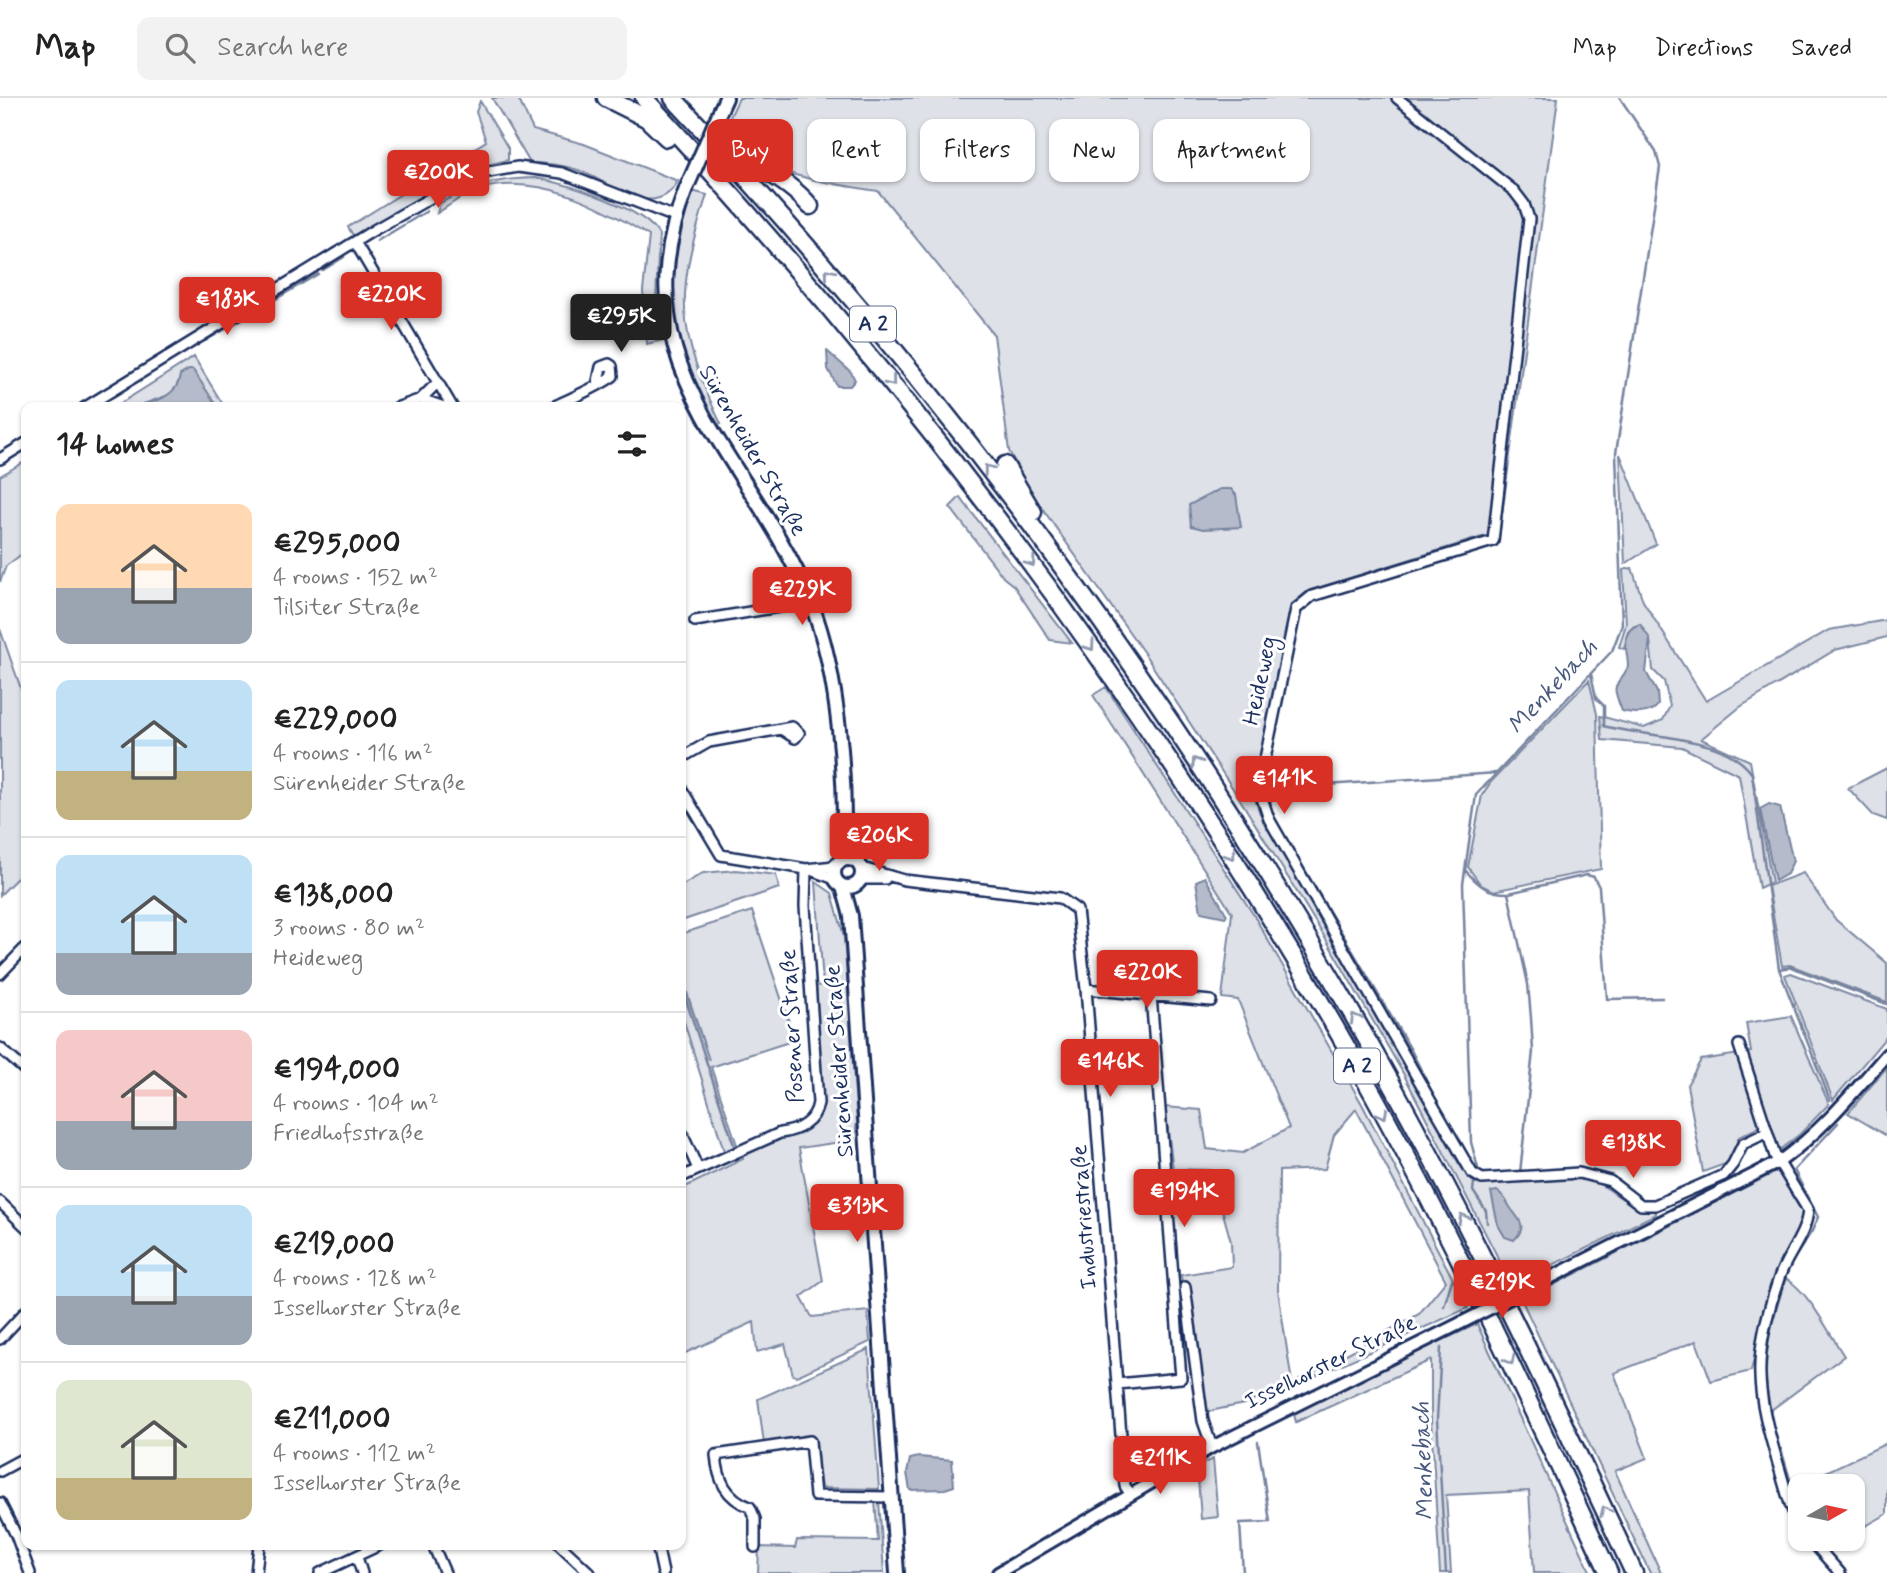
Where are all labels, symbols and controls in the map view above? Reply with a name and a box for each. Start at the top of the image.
search box [137,17,627,80]
text: Map [35,26,95,70]
icon: search [161,29,199,67]
text: Search here [217,31,348,65]
text: Map [1573,33,1617,64]
text: Directions [1655,33,1753,64]
text: Saved [1791,33,1852,64]
chip: Buy [707,119,793,182]
chip: Rent [807,119,906,182]
chip: Filters [920,119,1035,182]
chip: New [1049,119,1139,182]
chip: Apartment [1153,119,1310,182]
pin: €200K [389,150,487,210]
text: €200K [403,158,473,188]
one-way arrow [825,268,837,281]
pin: €220K [342,272,440,332]
pin: €183K [178,278,276,337]
text: €220K [357,280,425,310]
text: €183K [195,285,259,315]
pin: €295K [572,294,670,354]
text: €295K [586,302,656,332]
road number: A 2 [850,306,896,342]
street label: Sürenheider Straße [691,360,813,542]
one-way arrow [883,374,896,386]
text: 14 homes [56,425,174,464]
icon: filters [613,425,651,463]
one-way arrow [983,464,996,477]
text: €295,000 [273,524,400,563]
icon: home [112,532,196,616]
one-way arrow [1022,554,1035,566]
text: 4 rooms · 152 m² [273,563,438,593]
pin: €229K [753,568,851,627]
text: €229K [769,575,835,605]
text: Tilsiter Straße [273,593,420,623]
water label: Menkebach [1501,633,1605,741]
street label: Heideweg [1237,634,1287,729]
one-way arrow [1082,638,1094,651]
text: €229,000 [273,700,397,739]
icon: home [112,708,196,792]
text: 4 rooms · 116 m² [273,739,433,769]
pin: €141K [1235,756,1333,816]
one-way arrow [1192,757,1205,770]
text: €141K [1252,764,1316,794]
text: Sürenheider Straße [273,769,466,799]
pin: €206K [830,814,928,873]
text: €206K [846,821,912,851]
one-way arrow [1222,847,1235,860]
text: €138,000 [273,875,393,914]
icon: home [112,883,196,967]
text: 3 rooms · 80 m² [273,914,425,944]
text: Heideweg [273,944,363,974]
street label: Posener Straße [774,948,812,1104]
pin: €220K [1098,950,1196,1010]
text: €220K [1113,958,1181,988]
street label: Sürenheider Straße [818,964,862,1158]
one-way arrow [1350,1013,1363,1026]
pin: €146K [1061,1040,1159,1099]
text: €146K [1077,1047,1143,1077]
road number: A 2 [1334,1048,1380,1084]
text: €194,000 [273,1050,400,1089]
icon: home [112,1058,196,1142]
text: 4 rooms · 104 m² [273,1089,439,1119]
one-way arrow [1375,1107,1389,1119]
text: Friedhofsstraße [273,1119,424,1149]
pin: €138K [1584,1121,1682,1180]
text: €138K [1601,1128,1665,1158]
street label: Industriestraße [1065,1144,1105,1290]
pin: €194K [1135,1170,1233,1229]
text: €194K [1150,1177,1218,1207]
pin: €313K [808,1184,906,1244]
text: €313K [827,1192,888,1222]
one-way arrow [1458,1213,1472,1225]
text: €219,000 [273,1225,395,1264]
icon: home [112,1233,196,1317]
pin: €219K [1453,1260,1551,1320]
text: 4 rooms · 128 m² [273,1264,437,1294]
text: €219K [1470,1268,1534,1298]
text: Isselhorster Straße [273,1294,461,1324]
street label: Isselhorster Straße [1240,1308,1422,1418]
one-way arrow [1501,1353,1515,1365]
text: €211,000 [273,1400,390,1439]
water label: Menkebach [1406,1401,1442,1521]
icon: home [112,1408,196,1492]
pin: €211K [1111,1436,1209,1496]
text: 4 rooms · 112 m² [273,1439,436,1469]
text: €211K [1129,1444,1191,1474]
text: Isselhorster Straße [273,1469,461,1499]
north arrow [1788,1474,1866,1550]
map controls [1788,1474,1865,1551]
one-way arrow [1599,1506,1613,1518]

